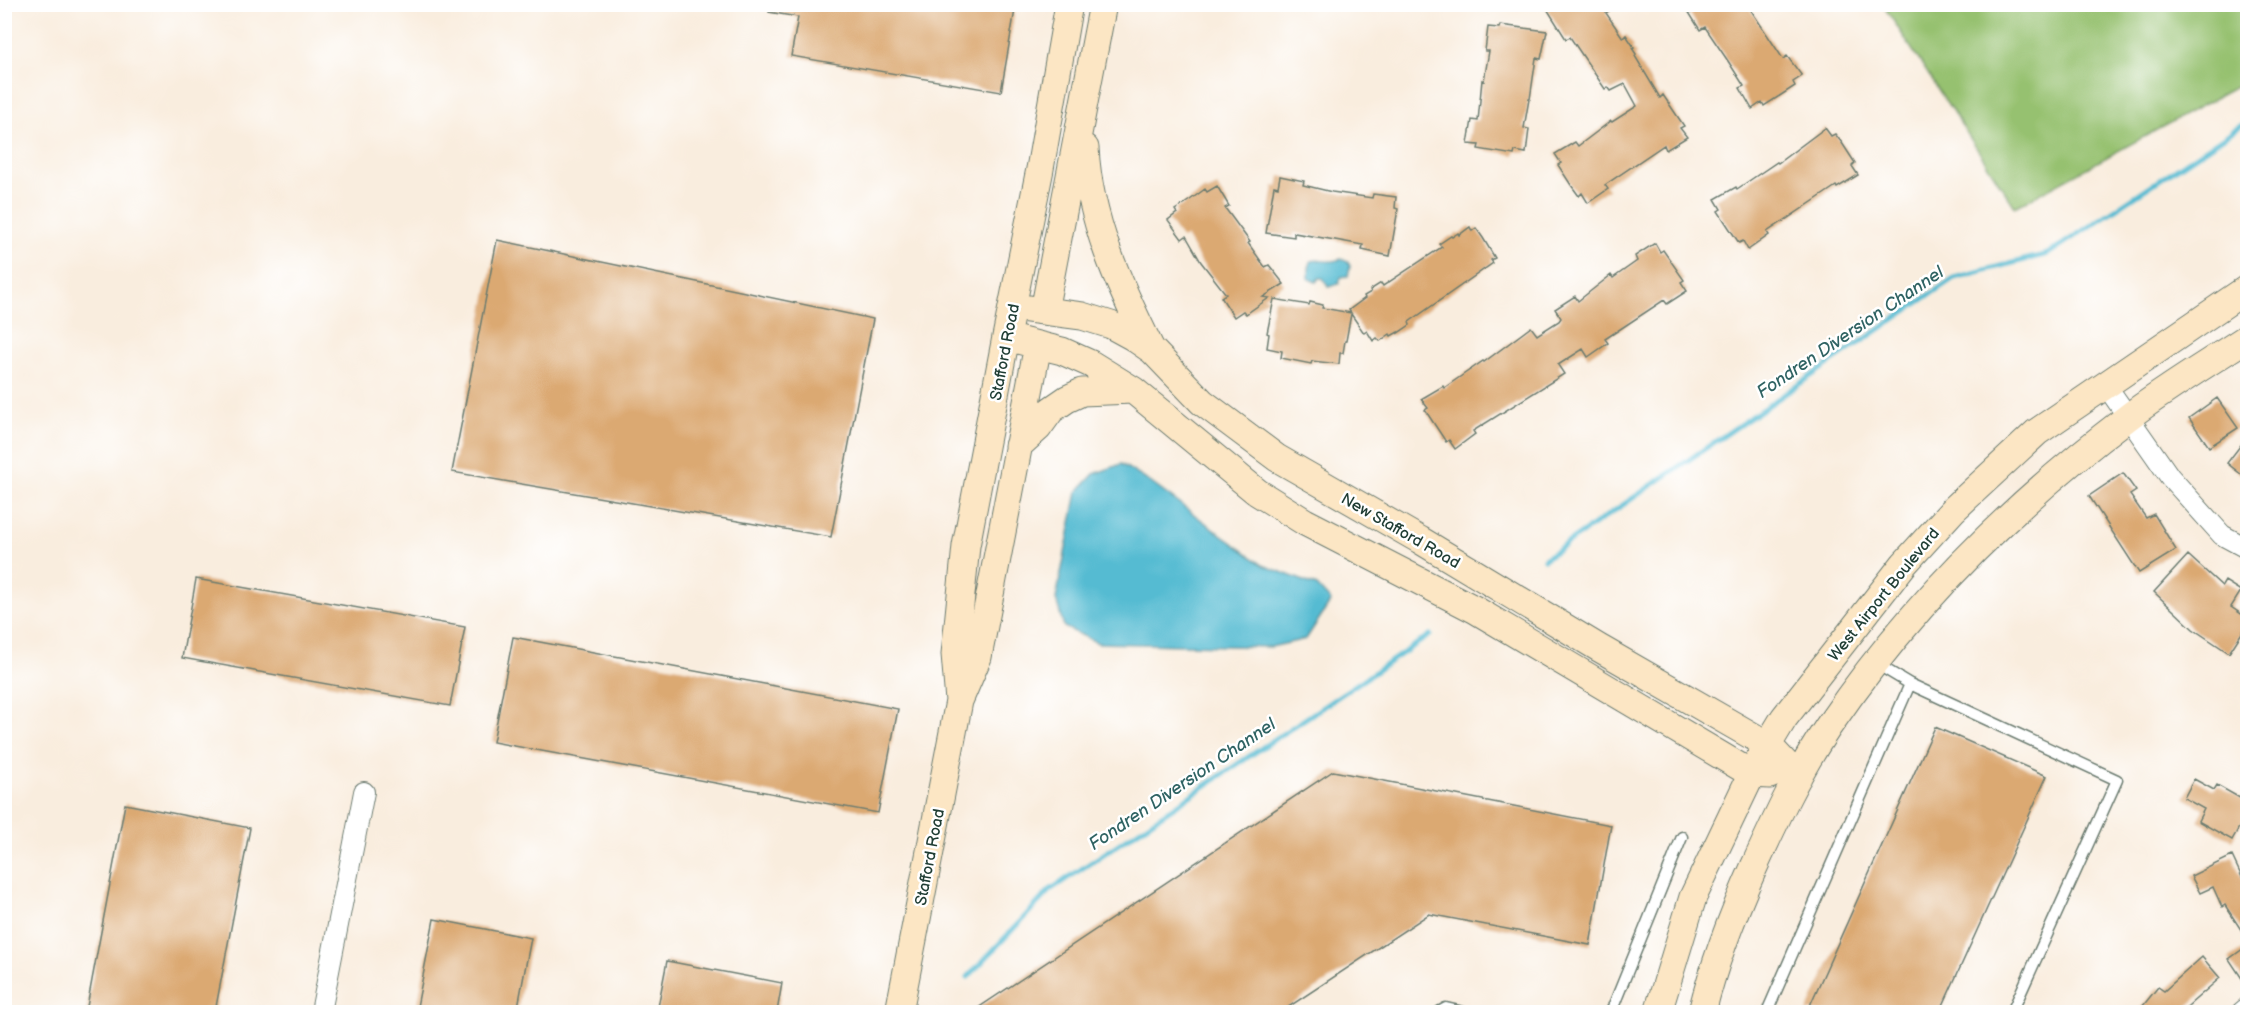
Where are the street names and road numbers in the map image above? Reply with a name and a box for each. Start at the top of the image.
street label: Stafford Road [987,302,1024,402]
street label: New Stafford Road [1337,490,1463,573]
street label: West Airport Boulevard [1825,524,1944,665]
street label: Stafford Road [912,807,949,907]

